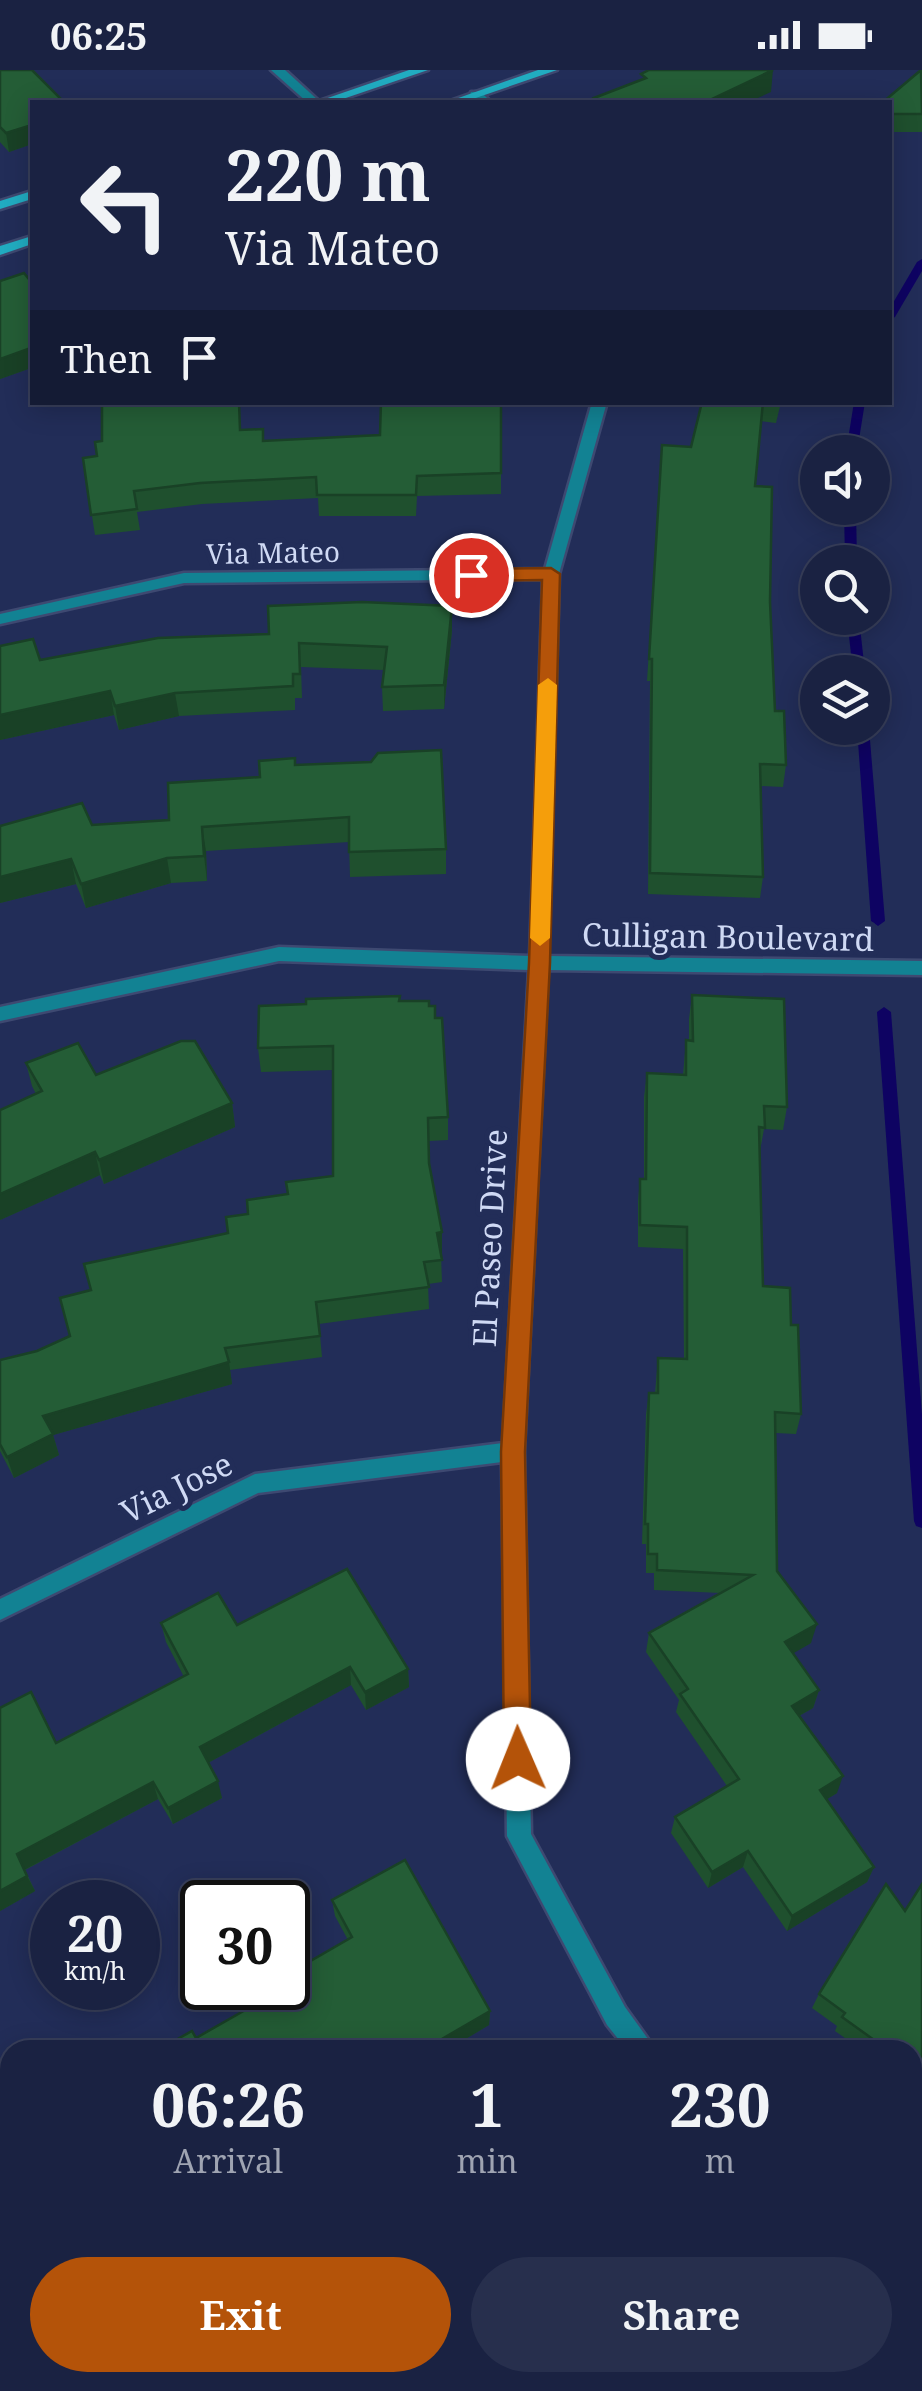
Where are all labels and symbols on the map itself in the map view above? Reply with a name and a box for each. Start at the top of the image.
street label: Via Mateo [206,532,340,572]
pin [429,533,514,618]
street label: Culligan Boulevard [582,912,875,960]
street label: El Paseo Drive [462,1128,516,1348]
street label: Via Jose [113,1441,239,1533]
position arrow [466,1707,570,1811]
speed limit sign: 30 [180,1880,310,2010]

